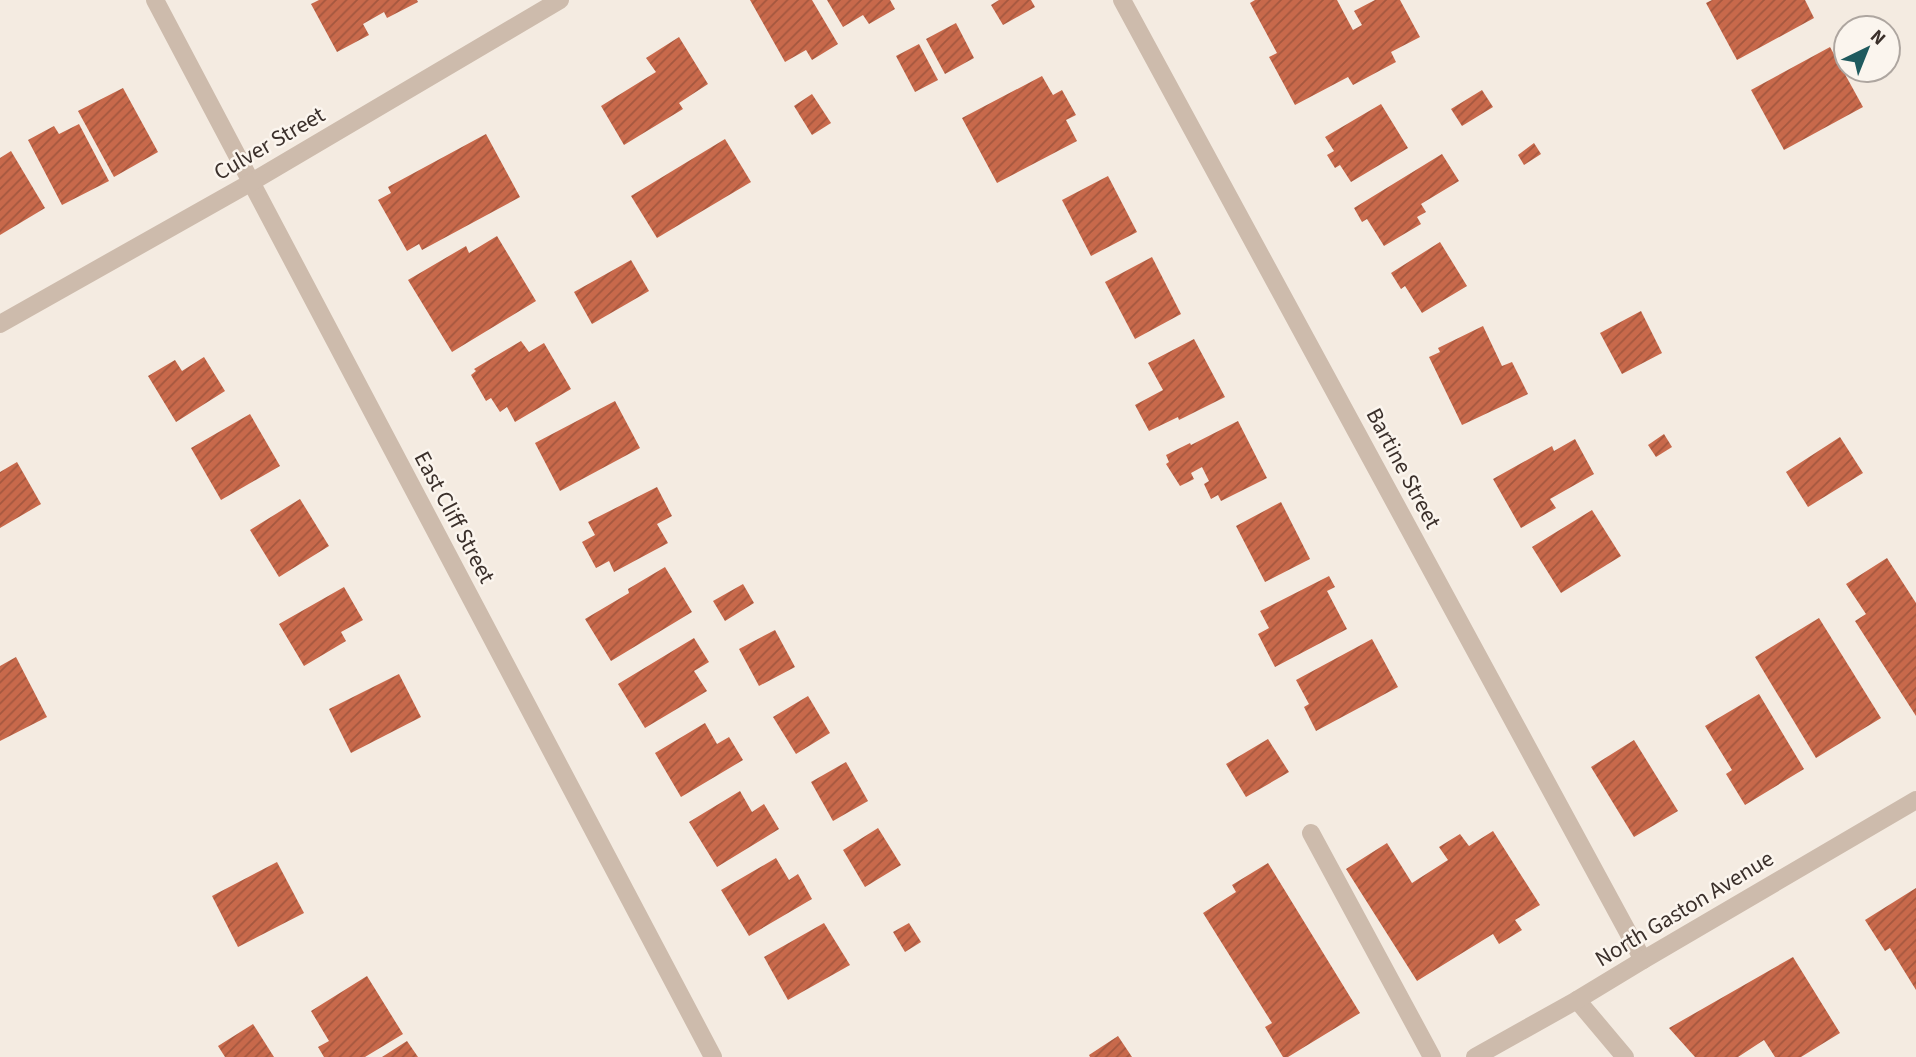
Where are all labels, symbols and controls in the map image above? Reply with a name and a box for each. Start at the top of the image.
north arrow [1832,14,1902,84]
text: N [1864,23,1891,52]
street label: Culver Street [207,98,331,189]
street label: Bartine Street [1358,402,1449,535]
street label: East Cliff Street [406,445,503,589]
street label: North Gaston Avenue [1589,842,1780,975]

